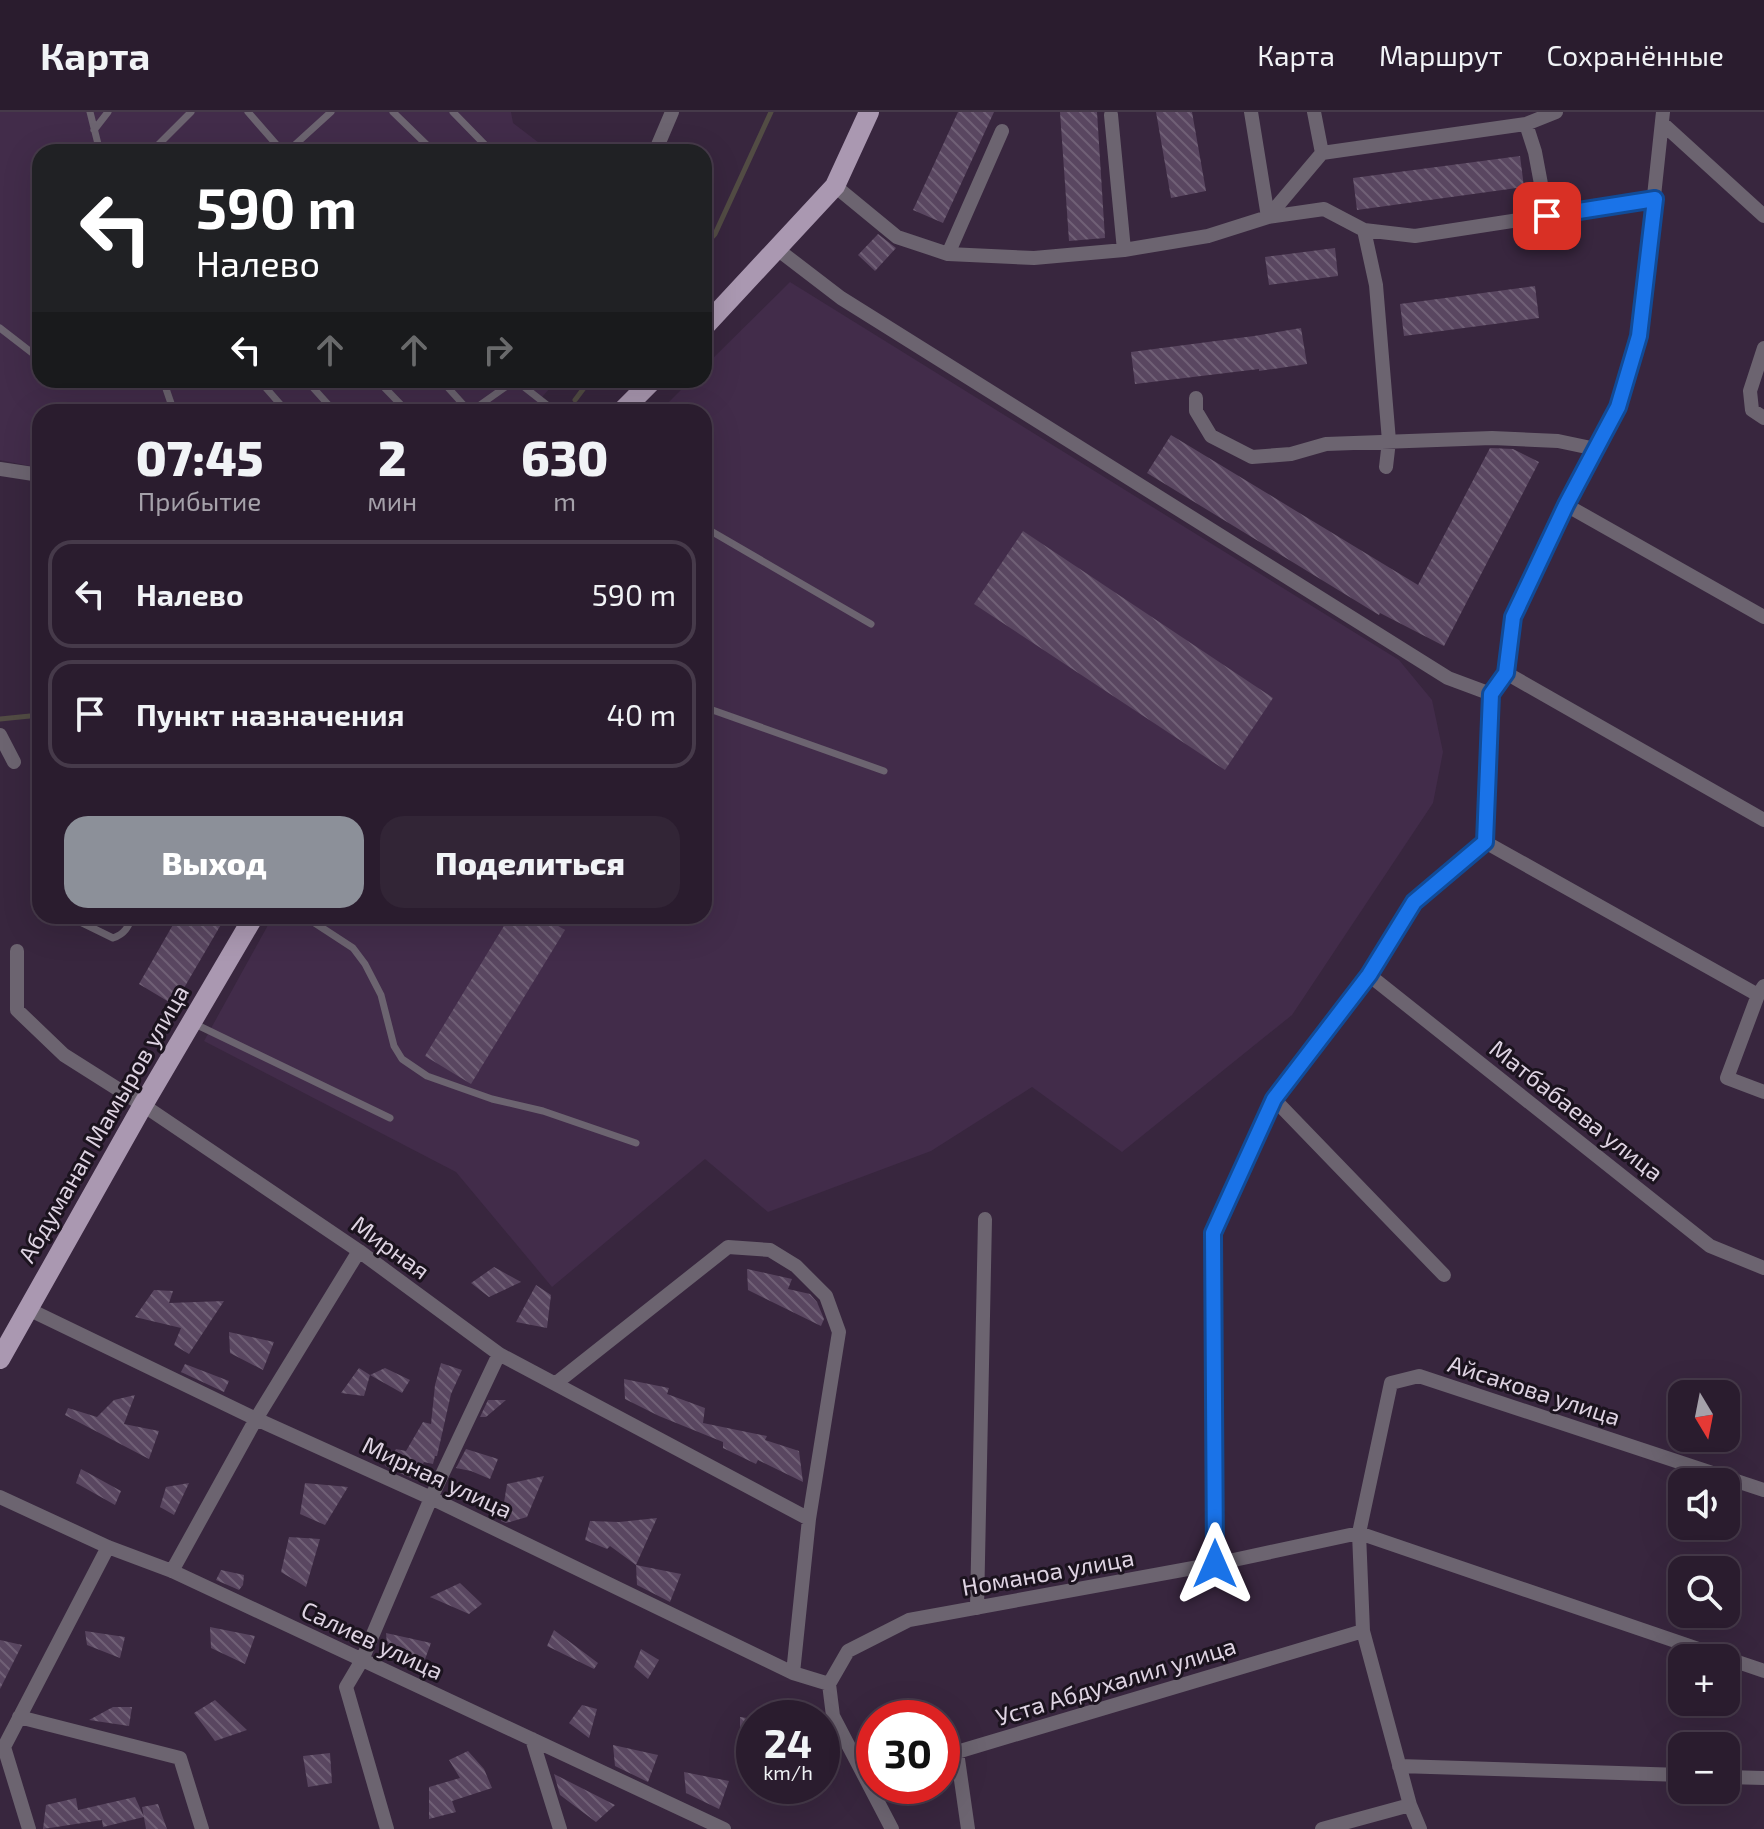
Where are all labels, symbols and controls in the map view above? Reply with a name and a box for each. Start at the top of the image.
text: Карта [40,32,150,78]
text: Карта [1257,38,1335,72]
text: Маршрут [1379,38,1503,72]
text: Сохранённые [1547,38,1724,72]
text: 590 m [196,173,357,240]
icon: left [64,176,168,280]
pin [1513,182,1581,250]
icon: arrive [1525,194,1569,238]
text: Налево [196,241,320,284]
icon: left [224,328,268,372]
icon: ahead [308,328,352,372]
icon: ahead [392,328,436,372]
icon: right [476,328,520,372]
text: 07:45 [136,428,263,486]
text: 2 [378,428,406,486]
text: 630 [521,428,608,486]
text: Прибытие [138,485,261,516]
text: мин [367,485,417,516]
text: m [553,485,576,516]
icon: left [68,572,112,616]
text: Налево [136,576,244,612]
text: 590 m [592,576,676,612]
icon: arrive [68,692,112,736]
text: Пункт назначения [136,696,404,732]
text: 40 m [606,696,676,732]
button: Выход [64,816,364,908]
button: Поделиться [380,816,680,908]
street label: Абдуманап Мамыров улица [11,979,195,1268]
street label: Матбабаева улица [1484,1033,1669,1187]
street label: Мирная [346,1209,436,1285]
street label: Айсакова улица [1444,1348,1624,1432]
north arrow [1668,1380,1740,1452]
map controls [1668,1380,1740,1804]
street label: Мирная улица [358,1429,517,1525]
button: sound [1668,1468,1740,1540]
position arrow [1173,1522,1257,1606]
street label: Номаноа улица [959,1542,1136,1602]
button: search [1668,1556,1740,1628]
street label: Салиев улица [297,1594,448,1686]
street label: Уста Абдухалил улица [992,1630,1239,1732]
button: + [1668,1644,1740,1716]
speed limit sign: 30 [856,1700,960,1804]
text: 24 [764,1718,812,1766]
button: − [1668,1732,1740,1804]
text: km/h [763,1760,813,1784]

